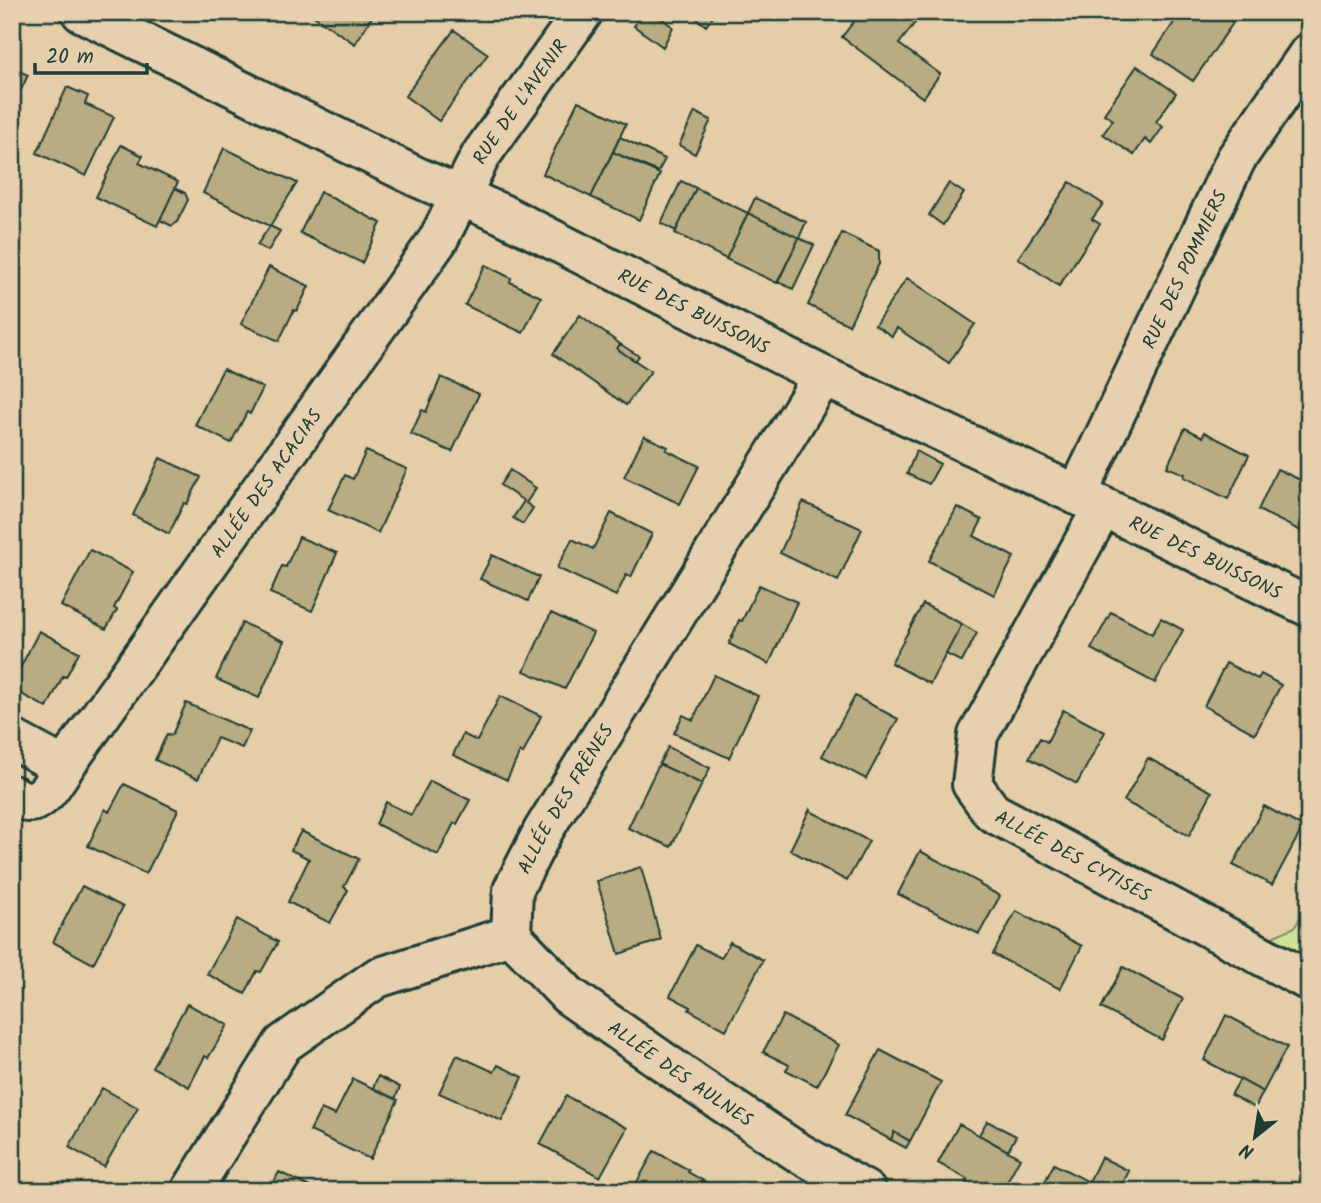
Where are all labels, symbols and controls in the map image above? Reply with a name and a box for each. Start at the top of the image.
scale bar [35,32,147,76]
street label: RUE DE L'AVENIR [466,34,576,170]
text: 20 m [46,41,94,74]
street label: RUE DES POMMIERS [1135,185,1236,354]
street label: RUE DES BUISSONS [612,262,774,364]
street label: ALLÉE DES ACACIAS [204,403,331,565]
street label: RUE DES BUISSONS [1123,509,1286,609]
street label: ALLÉE DES FRÊNES [511,719,622,880]
street label: ALLÉE DES CYTISES [989,803,1156,911]
street label: ALLÉE DES AULNES [601,1014,758,1135]
north arrow [1220,1102,1290,1172]
text: N [1235,1134,1260,1166]

